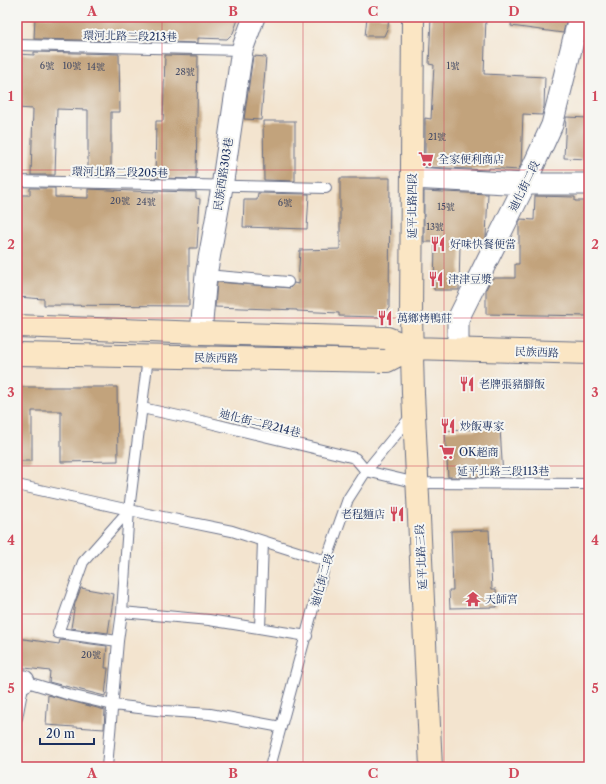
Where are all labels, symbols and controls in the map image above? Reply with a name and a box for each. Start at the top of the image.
text: A [86,3,98,19]
text: B [228,3,238,19]
text: C [368,3,378,19]
text: D [508,3,520,19]
street label: 環河北路二段213巷 [83,28,177,44]
house number: 6號 [40,60,54,71]
house number: 10號 [63,60,81,71]
house number: 1號 [447,60,459,71]
house number: 14號 [87,61,105,72]
house number: 28號 [175,66,195,77]
text: 1 [8,88,14,104]
text: 1 [592,88,598,104]
house number: 21號 [428,131,446,142]
street label: 民族西路303巷 [210,136,236,212]
supermarket icon: 全家便利商店 [417,150,435,168]
place label: 全家便利商店 [438,152,504,166]
street label: 迪化街二段 [506,158,542,214]
street label: 環河北路二段205巷 [72,164,168,180]
street label: 延平北路四段 [405,173,419,239]
house number: 20號 [110,195,130,206]
house number: 24號 [136,196,156,207]
house number: 6號 [278,197,292,208]
house number: 15號 [437,201,455,212]
house number: 13號 [426,221,444,232]
restaurant icon: 好味快餐便當 [429,235,447,253]
text: 2 [7,236,15,252]
text: 2 [591,236,599,252]
place label: 好味快餐便當 [450,237,516,251]
restaurant icon: 津津豆漿 [427,270,445,288]
place label: 津津豆漿 [448,272,492,286]
restaurant icon: 萬鄉烤鴨莊 [376,309,394,327]
place label: 萬鄉烤鴨莊 [397,311,452,325]
street label: 民族西路 [515,344,559,360]
street label: 民族西路 [194,351,238,365]
restaurant icon: 老牌張豬腳飯 [458,375,476,393]
place label: 老牌張豬腳飯 [479,377,545,391]
text: 3 [7,384,15,400]
text: 3 [591,384,599,400]
street label: 迪化街二段214巷 [218,406,302,440]
restaurant icon: 炒飯專家 [439,417,457,435]
place label: 炒飯專家 [460,419,504,433]
supermarket icon: OK超商 [438,443,456,461]
place label: OK超商 [459,445,499,459]
street label: 延平北路三段113巷 [457,464,549,478]
restaurant icon: 老程麵店 [388,505,406,523]
place label: 老程麵店 [341,507,385,521]
street label: 延平北路三段 [412,524,430,590]
text: 4 [7,532,15,548]
text: 4 [591,532,599,548]
street label: 迪化街二段 [308,552,336,608]
temple icon: 天師宮 [464,590,482,608]
place label: 天師宮 [485,592,518,606]
house number: 20號 [81,649,101,660]
text: 5 [7,680,15,696]
text: 5 [591,680,599,696]
scale bar [40,720,94,746]
text: 20 m [46,726,75,741]
text: A [86,765,98,781]
text: B [228,765,238,781]
text: C [368,765,378,781]
text: D [508,765,520,781]

